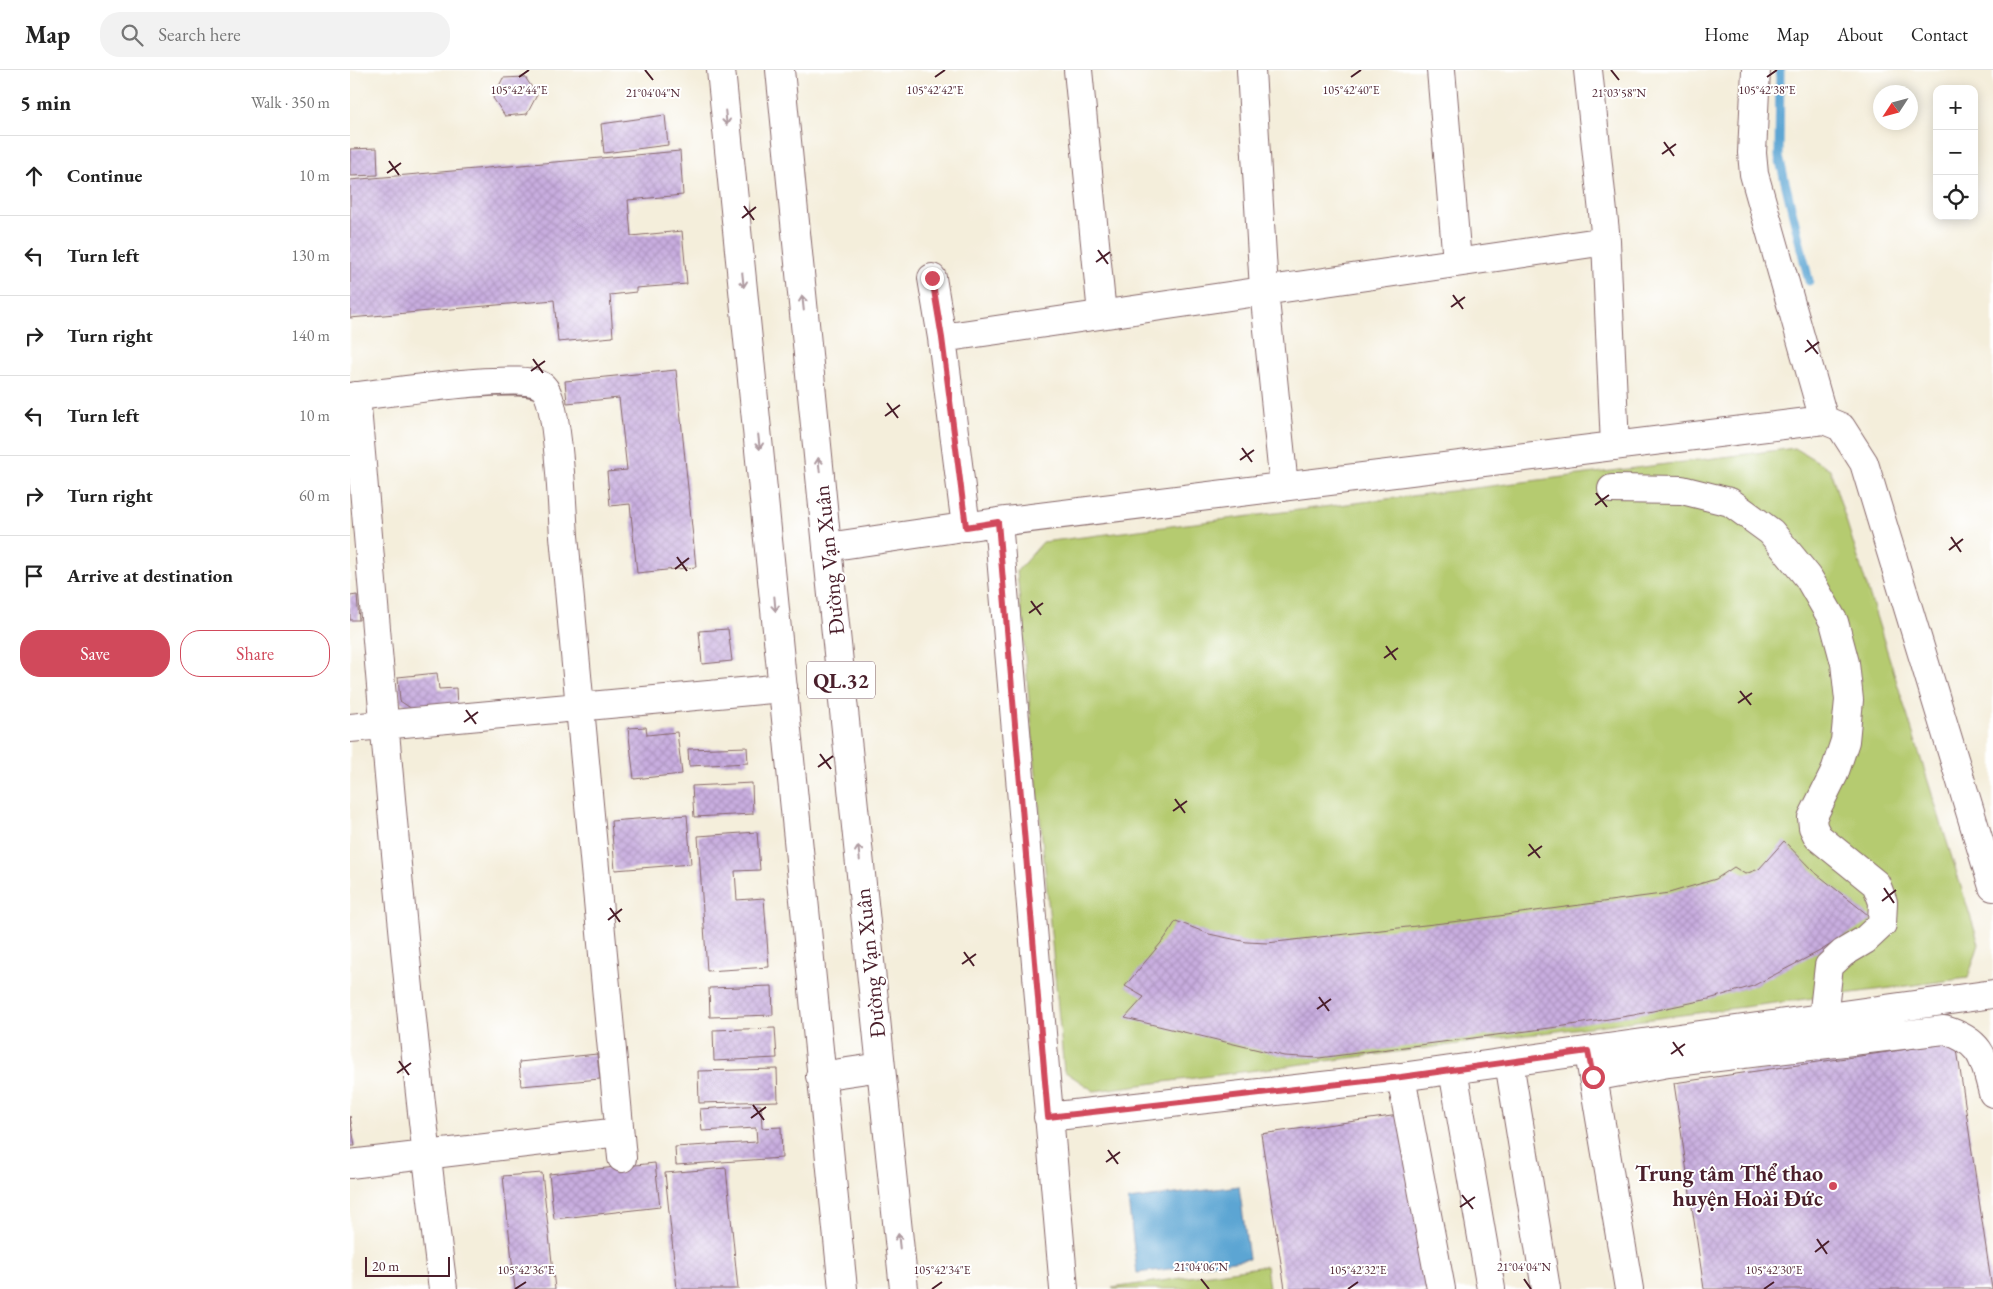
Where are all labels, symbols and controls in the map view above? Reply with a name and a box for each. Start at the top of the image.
search box [100,12,450,57]
text: Map [25,19,70,50]
icon: search [118,21,146,49]
text: Search here [158,22,241,47]
text: Home [1704,23,1749,46]
text: Map [1777,23,1809,46]
text: About [1837,23,1883,46]
text: Contact [1911,23,1968,46]
text: 105°42'44"E [491,82,548,98]
text: 105°42'42"E [907,82,964,98]
text: 105°42'40"E [1323,82,1380,98]
text: 105°42'38"E [1739,82,1796,98]
text: 21°04'04"N [626,85,680,101]
text: 21°03'58"N [1592,85,1646,101]
north arrow [1873,85,1918,130]
map controls [1933,85,1978,220]
button: + [1933,85,1978,130]
text: 5 min [20,89,71,116]
text: Walk · 350 m [251,92,330,113]
one-way arrow [721,110,731,126]
button: − [1933,130,1978,175]
icon: ahead [20,162,48,190]
text: Continue [67,163,142,188]
text: 10 m [299,165,330,186]
button: locate [1933,175,1978,220]
icon: left [20,242,48,270]
text: Turn left [67,243,139,268]
text: 130 m [291,245,330,266]
route end [921,267,944,290]
one-way arrow [738,272,747,288]
one-way arrow [798,295,808,311]
icon: right [20,322,48,350]
text: Turn right [67,323,153,348]
text: 140 m [291,325,330,346]
icon: left [20,402,48,430]
text: Turn left [67,403,139,428]
text: 10 m [299,405,330,426]
one-way arrow [754,434,764,450]
one-way arrow [814,457,824,473]
icon: right [20,482,48,510]
text: Turn right [67,483,153,508]
street label: Đường Vạn Xuân [807,483,851,636]
text: 60 m [299,485,330,506]
icon: arrive [20,562,48,590]
text: Arrive at destination [67,563,233,588]
one-way arrow [770,595,780,611]
button: Save [20,630,170,677]
button: Share [180,630,330,677]
road number: QL.32 [807,662,875,698]
one-way arrow [854,845,864,861]
street label: Đường Vạn Xuân [848,886,892,1039]
route start [1582,1066,1605,1089]
place label: Trung tâm Thể thao huyện Hoài Đức [1635,1159,1823,1213]
marker: Trung tâm Thể thao huyện Hoài Đức [1827,1180,1839,1192]
one-way arrow [894,1233,904,1249]
scale bar [365,1254,450,1277]
text: 20 m [372,1257,399,1275]
text: 21°04'06"N [1174,1259,1228,1275]
text: 21°04'04"N [1497,1259,1551,1275]
text: 105°42'36"E [498,1262,555,1278]
text: 105°42'34"E [914,1262,971,1278]
text: 105°42'32"E [1330,1262,1387,1278]
text: 105°42'30"E [1746,1262,1803,1278]

